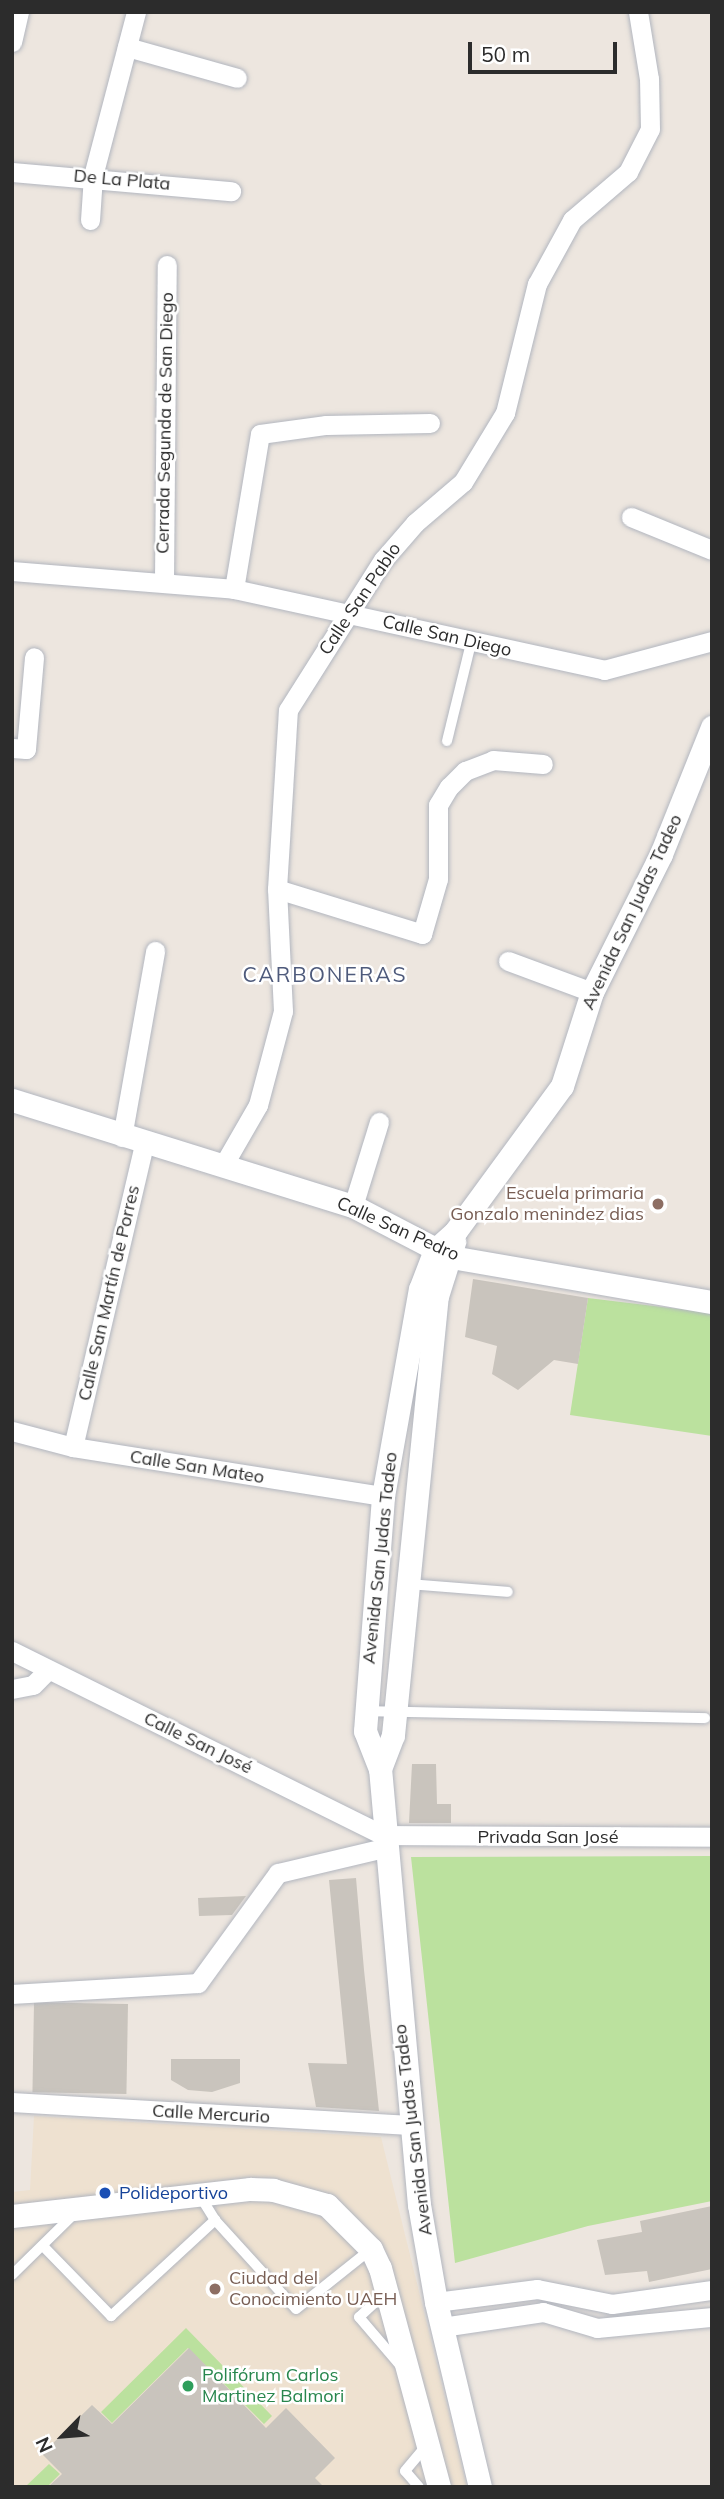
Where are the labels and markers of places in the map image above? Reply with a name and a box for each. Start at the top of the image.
place label: Escuela primaria Gonzalo menindez dias [450,1183,644,1226]
marker: Escuela primaria Gonzalo menindez dias [650,1196,666,1212]
place label: Polideportivo [119,2182,228,2204]
marker: Polideportivo [97,2185,113,2201]
place label: Ciudad del Conocimiento UAEH [229,2268,397,2310]
marker: Ciudad del Conocimiento UAEH [207,2281,223,2297]
place label: Polifórum Carlos Martinez Balmori [202,2365,344,2408]
marker: Polifórum Carlos Martinez Balmori [180,2378,196,2394]

